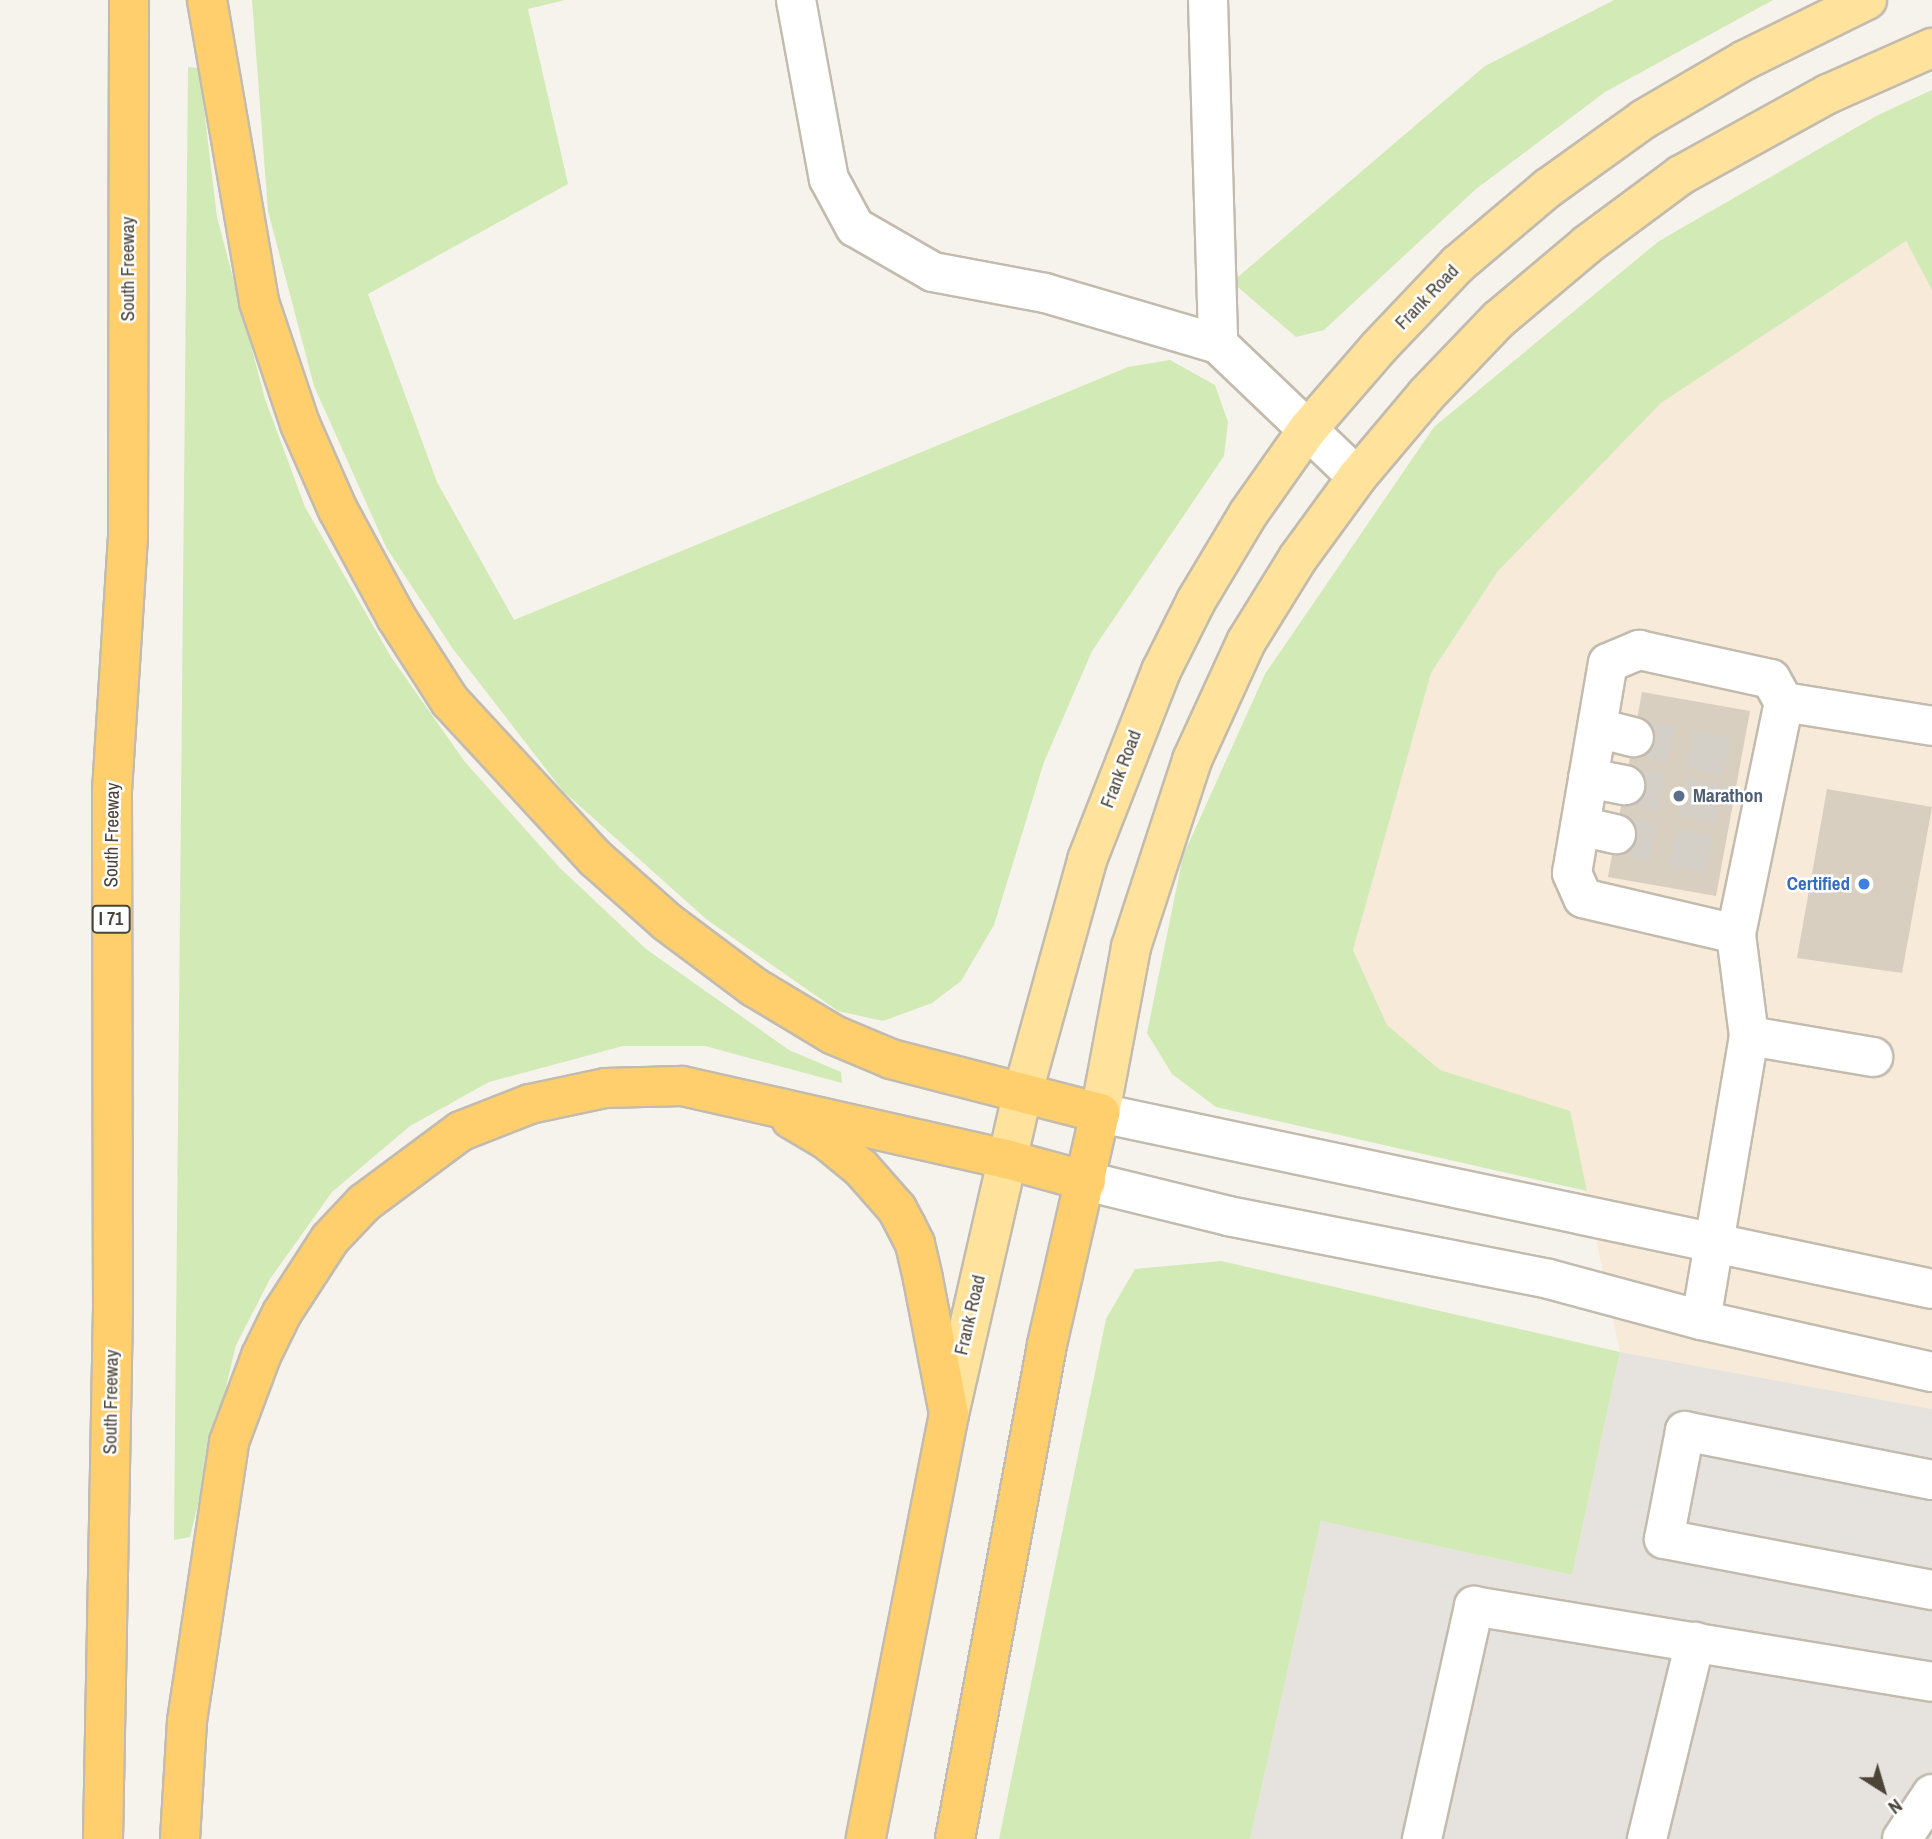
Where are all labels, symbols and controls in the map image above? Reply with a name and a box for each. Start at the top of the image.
street label: South Freeway [117,217,139,321]
street label: Frank Road [1391,260,1463,334]
street label: Frank Road [1096,727,1146,811]
street label: South Freeway [100,782,124,888]
place label: Marathon [1693,785,1763,807]
marker: Marathon [1671,788,1687,804]
place label: Certified [1787,873,1850,895]
marker: Certified [1856,876,1872,892]
road number: I 71 [90,904,132,934]
street label: Frank Road [950,1273,990,1357]
street label: South Freeway [99,1349,123,1455]
north arrow [1848,1755,1918,1825]
text: N [1883,1793,1908,1821]

